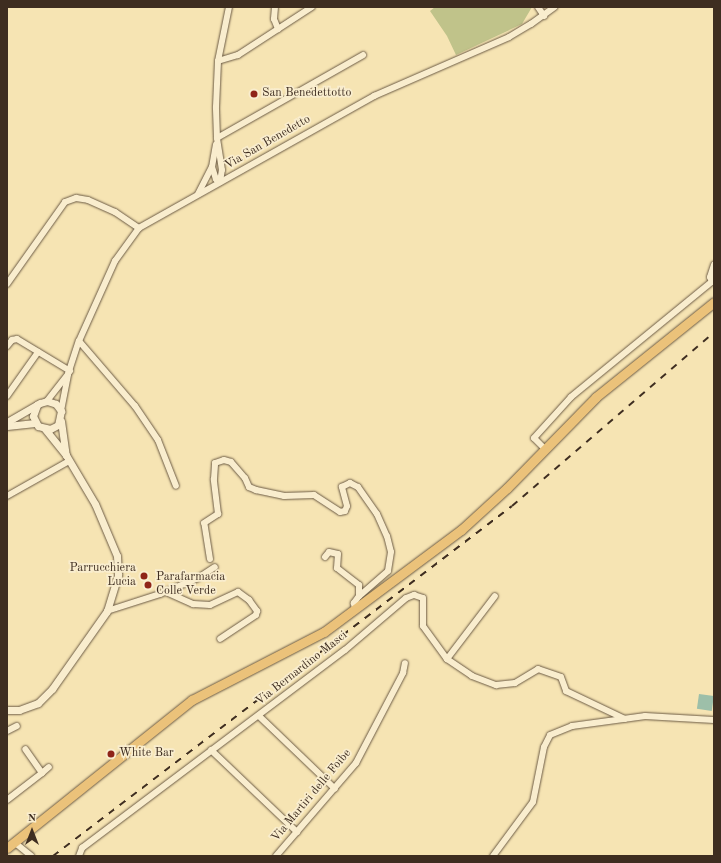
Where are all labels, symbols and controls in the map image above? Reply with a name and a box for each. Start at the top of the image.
place label: San Benedettotto [262,87,351,101]
marker: San Benedettotto [249,89,259,99]
street label: Via San Benedetto [223,113,313,173]
place label: Parrucchiera Lucia [70,562,136,590]
marker: Parrucchiera Lucia [139,571,149,581]
place label: Parafarmacia Colle Verde [156,571,225,599]
marker: Parafarmacia Colle Verde [143,580,153,590]
street label: Via Bernardino Masci [253,629,351,709]
place label: White Bar [119,747,174,761]
street label: Via Martiri delle Foibe [269,747,355,845]
marker: White Bar [106,749,116,759]
north arrow [12,811,52,851]
text: N [28,813,36,824]

